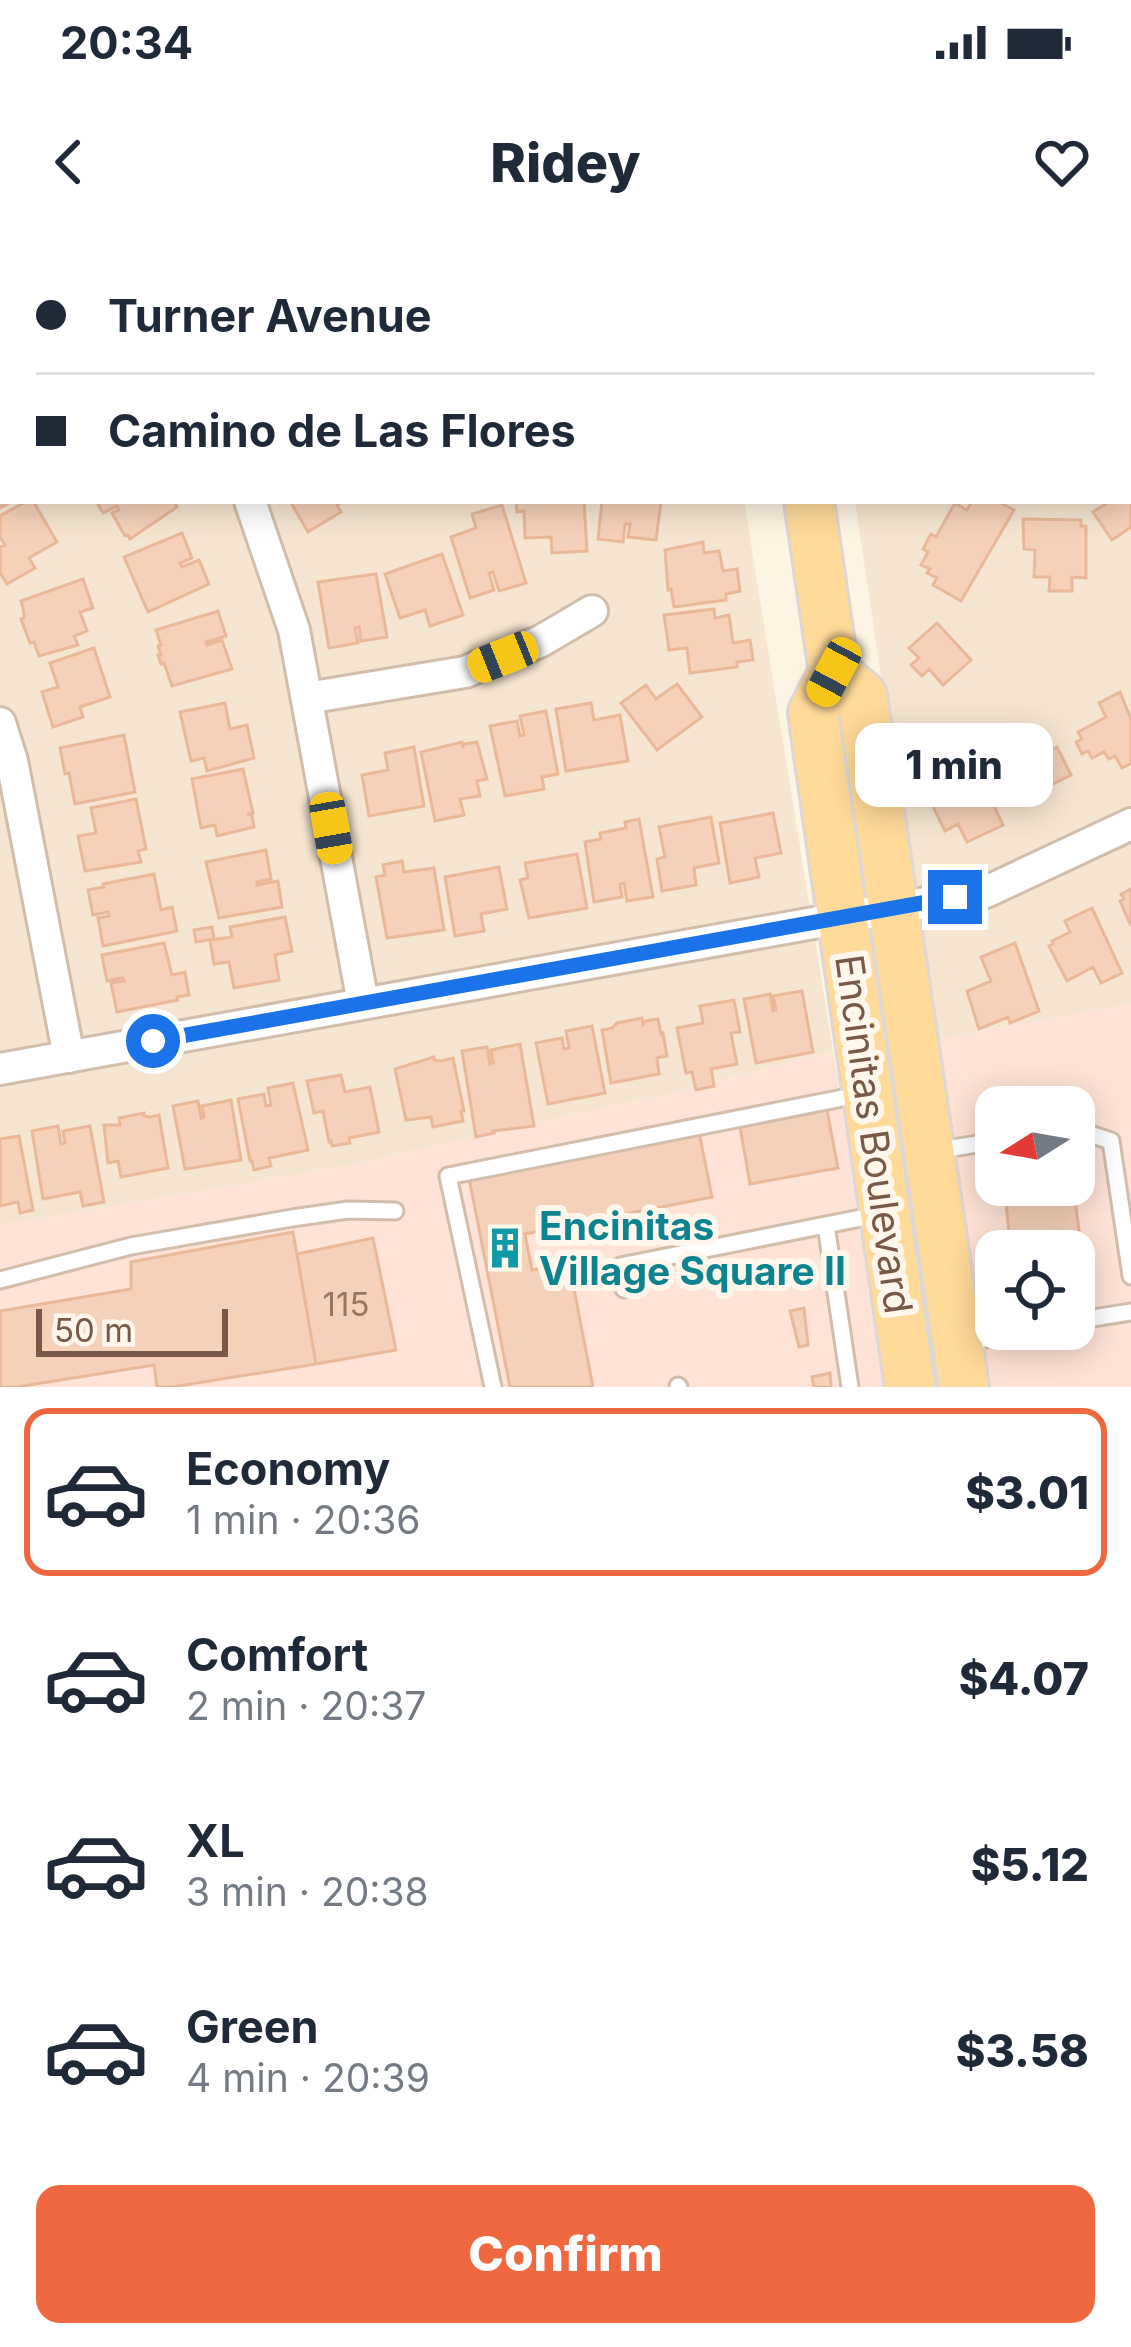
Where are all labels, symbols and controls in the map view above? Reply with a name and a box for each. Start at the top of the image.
text: 20:34 [60,15,193,70]
icon: back [36,129,102,195]
icon: heart [1029,129,1095,195]
text: Ridey [490,130,641,195]
text: Turner Avenue [108,288,432,343]
text: Camino de Las Flores [108,403,576,458]
car [463,627,543,687]
car [801,632,867,712]
callout: 1 min [856,723,1054,807]
text: 1 min [905,741,1003,788]
car [307,789,355,867]
route end [928,870,982,924]
street label: Encinitas Boulevard [826,951,923,1316]
route start [126,1014,180,1068]
north arrow [975,1086,1095,1206]
map controls [975,1086,1095,1350]
place label: Encinitas Village Square II [539,1202,846,1294]
building icon: Encinitas Village Square II [482,1225,528,1271]
button: locate [975,1230,1095,1350]
house number: 115 [323,1284,369,1324]
scale bar [36,1303,228,1356]
text: 50 m [54,1310,133,1350]
icon: car [42,1438,150,1546]
text: Economy [186,1441,390,1496]
text: $3.01 [965,1465,1089,1520]
text: 1 min · 20:36 [186,1496,421,1543]
icon: car [42,1624,150,1732]
text: Comfort [186,1627,368,1682]
text: $4.07 [959,1651,1089,1706]
text: 2 min · 20:37 [186,1682,426,1729]
icon: car [42,1810,150,1918]
text: XL [186,1813,245,1868]
text: $5.12 [971,1837,1089,1892]
text: 3 min · 20:38 [186,1868,429,1915]
icon: car [42,1996,150,2104]
text: Green [186,1999,319,2054]
text: $3.58 [956,2023,1089,2078]
text: 4 min · 20:39 [186,2054,430,2101]
button: Confirm [36,2185,1095,2323]

